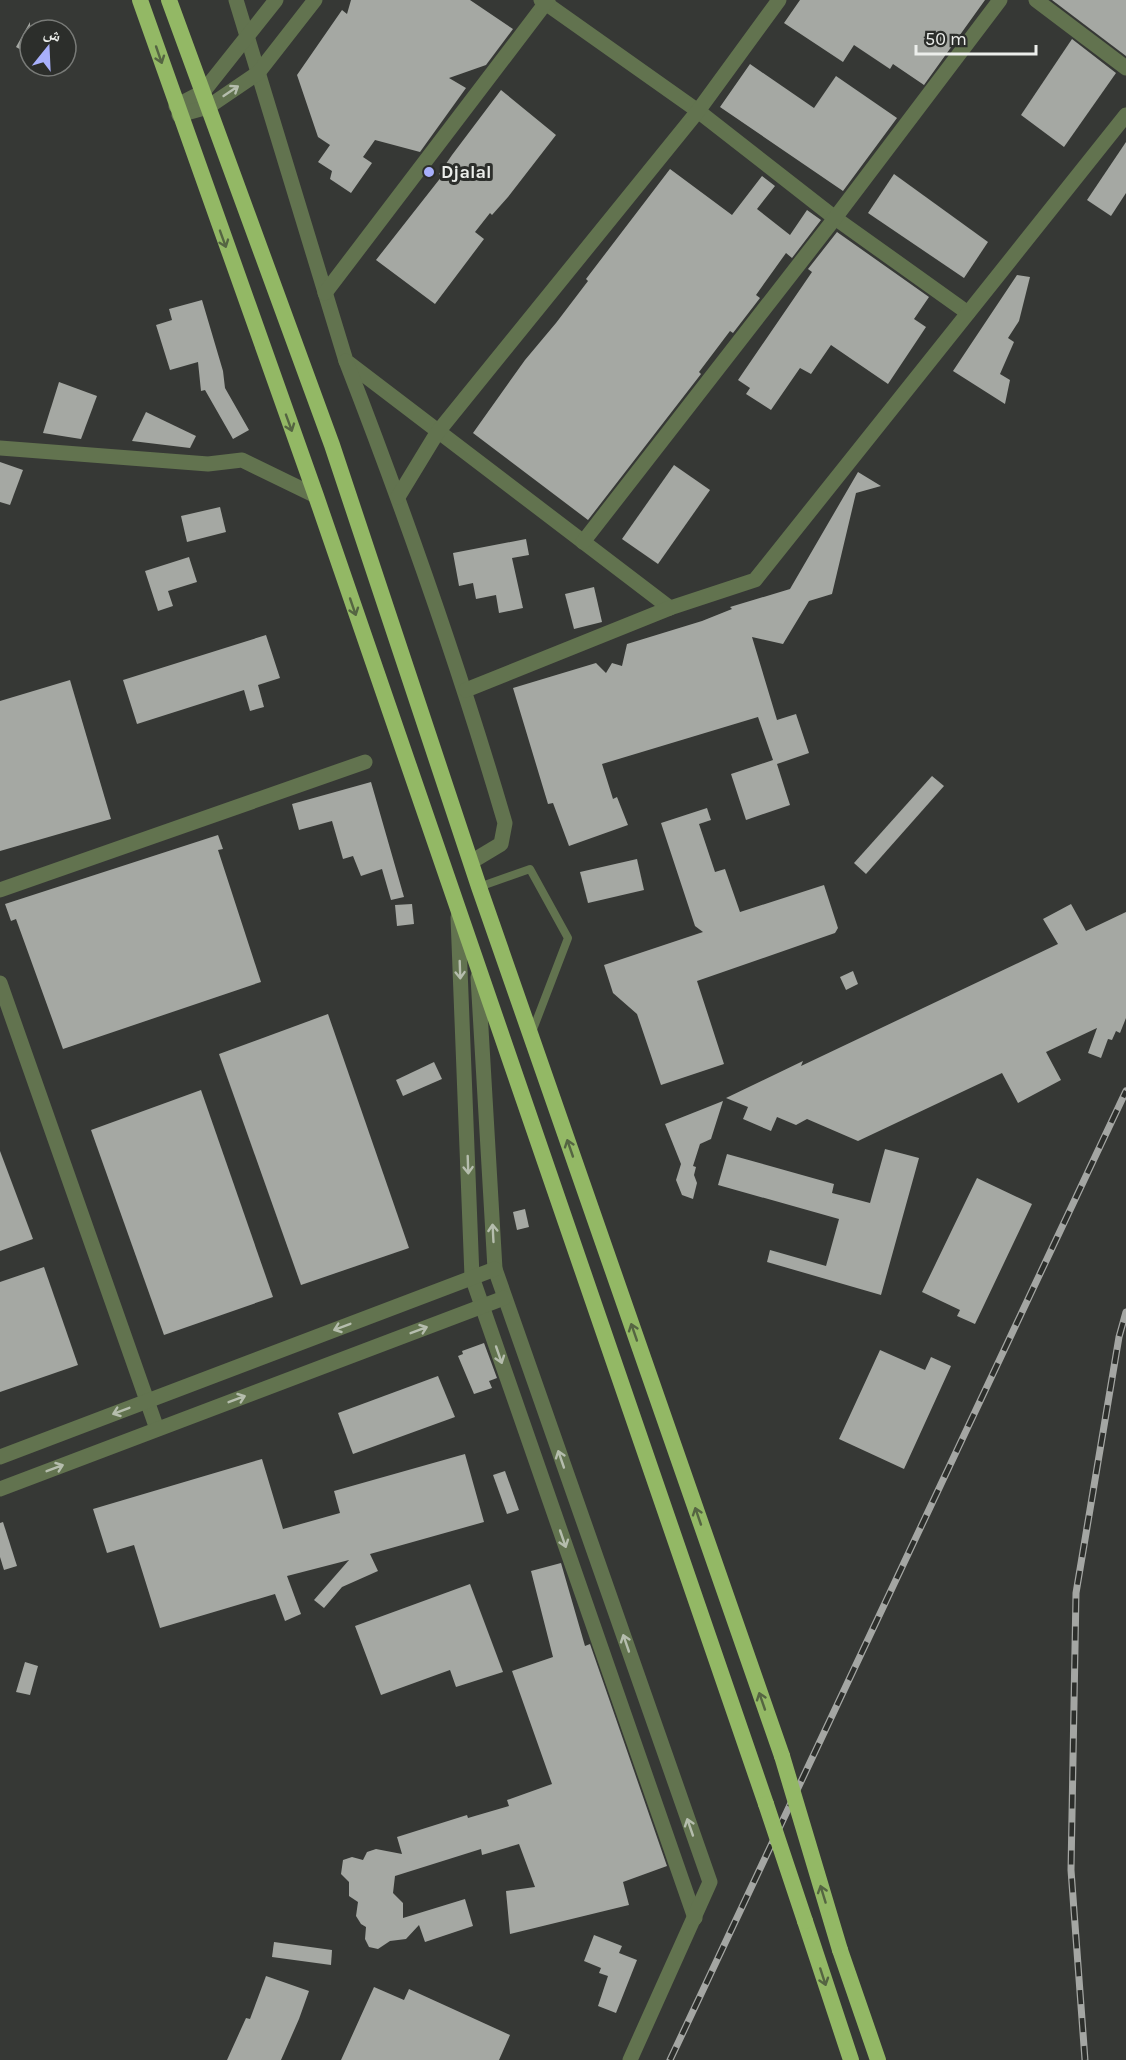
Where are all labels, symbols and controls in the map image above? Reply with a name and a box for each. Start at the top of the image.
north arrow [18,18,78,78]
scale bar [916,18,1036,56]
text: ش [41,23,64,46]
text: 50 m [925,28,967,50]
one-way arrow [154,45,165,64]
one-way arrow [222,85,239,97]
place label: Djalal [441,161,491,183]
marker: Djalal [422,165,436,179]
one-way arrow [219,230,230,248]
one-way arrow [285,413,296,432]
one-way arrow [349,597,360,616]
one-way arrow [455,959,466,979]
one-way arrow [563,1139,574,1158]
one-way arrow [462,1154,474,1174]
one-way arrow [487,1224,498,1243]
one-way arrow [333,1322,352,1333]
one-way arrow [628,1323,639,1342]
one-way arrow [410,1324,428,1335]
one-way arrow [494,1345,505,1364]
one-way arrow [227,1393,246,1404]
one-way arrow [112,1406,130,1417]
one-way arrow [555,1450,566,1469]
one-way arrow [45,1462,64,1473]
one-way arrow [692,1508,703,1526]
one-way arrow [559,1529,570,1548]
one-way arrow [619,1634,630,1653]
one-way arrow [756,1692,767,1711]
one-way arrow [684,1818,695,1837]
one-way arrow [817,1885,828,1904]
one-way arrow [819,1967,830,1986]

